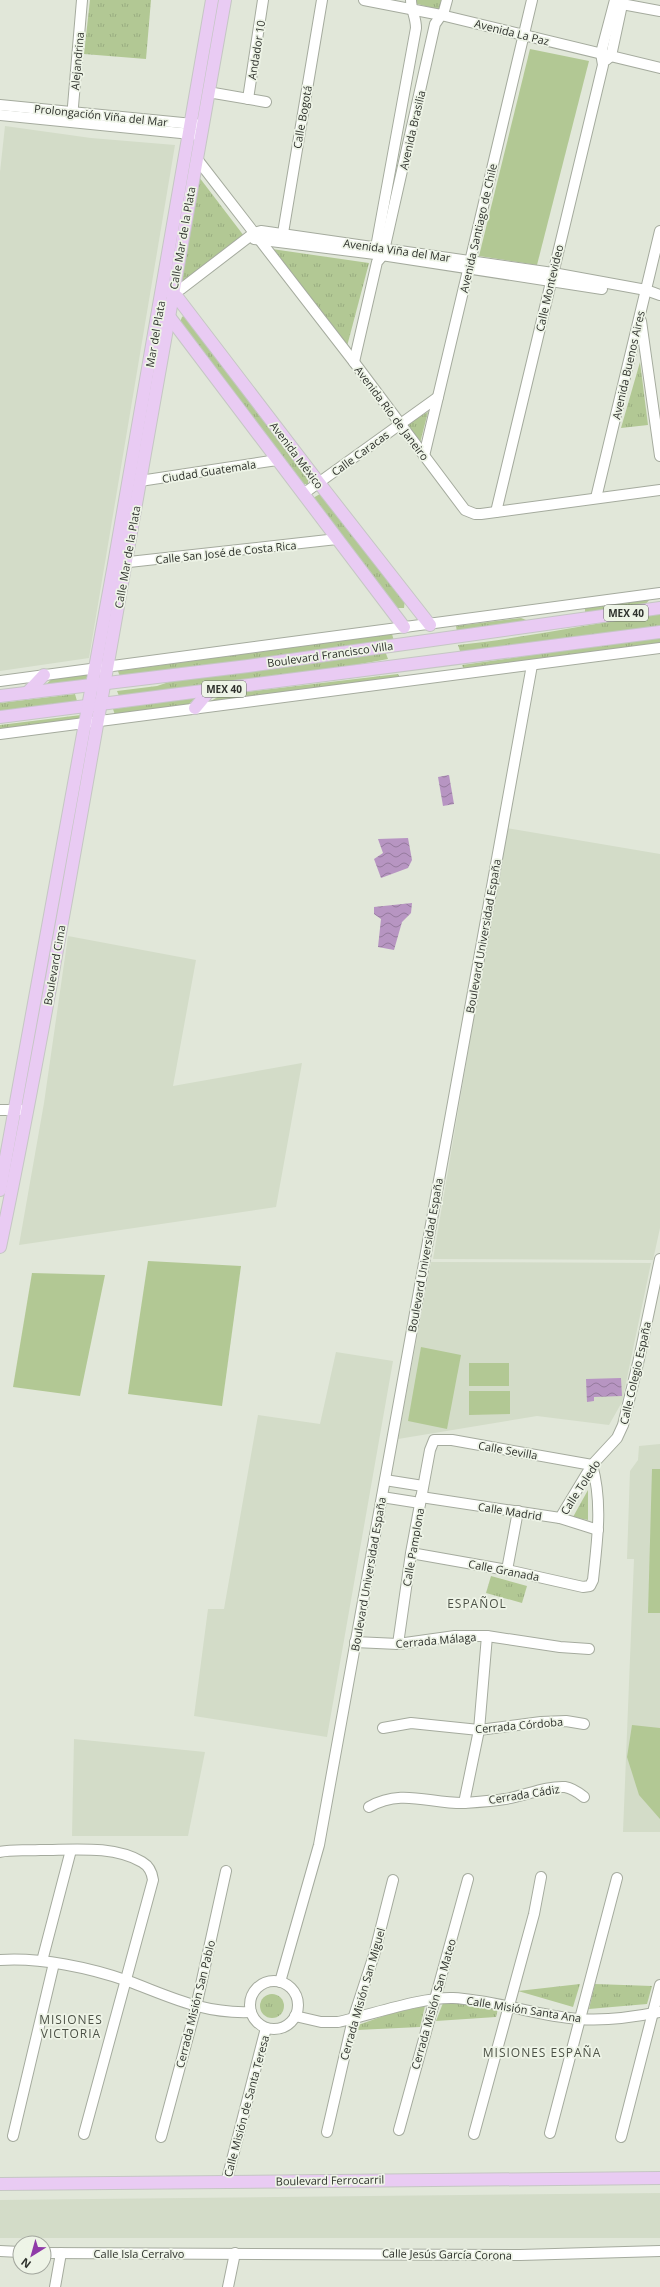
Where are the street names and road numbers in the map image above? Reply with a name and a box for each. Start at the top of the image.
street label: Avenida La Paz [473,15,551,49]
street label: Andador 10 [244,19,268,81]
street label: Alejandrina [67,31,87,91]
street label: Calle Bogotá [289,84,315,150]
street label: Avenida Brasilia [396,89,428,171]
street label: Prolongación Viña del Mar [33,101,169,130]
street label: Avenida Santiago de Chile [456,162,500,294]
street label: Calle Mar de la Plata [166,185,198,291]
street label: Avenida Viña del Mar [343,235,452,265]
street label: Calle Montevideo [532,243,566,333]
street label: Mar del Plata [142,299,168,369]
street label: Avenida Buenos Aires [608,309,648,421]
street label: Avenida Río de Janeiro [352,363,433,464]
street label: Avenida México [267,418,327,492]
street label: Calle Caracas [328,427,392,479]
street label: Ciudad Guatemala [161,456,257,486]
street label: Calle Mar de la Plata [111,504,143,610]
street label: Calle San José de Costa Rica [155,537,297,567]
road number: MEX 40 [604,605,648,621]
street label: Boulevard Francisco Villa [266,638,394,670]
road number: MEX 40 [202,681,246,697]
street label: Boulevard Universidad España [462,858,504,1014]
street label: Boulevard Cima [40,924,68,1006]
street label: Boulevard Universidad España [404,1177,446,1333]
street label: Calle Colegio España [616,1320,654,1426]
street label: Calle Sevilla [477,1437,539,1463]
street label: Calle Toledo [557,1456,604,1517]
street label: Boulevard Universidad España [347,1496,389,1652]
street label: Calle Madrid [477,1499,543,1523]
street label: Calle Pamplona [399,1507,427,1587]
street label: Calle Granada [467,1556,541,1584]
street label: Cerrada Málaga [395,1629,477,1651]
street label: Cerrada Córdoba [474,1714,564,1736]
street label: Cerrada Cádiz [487,1781,561,1807]
street label: Cerrada Misión San Miguel [336,1926,388,2062]
street label: Cerrada Misión San Mateo [407,1937,459,2071]
street label: Cerrada Misión San Pablo [172,1938,218,2070]
street label: Calle Misión Santa Ana [465,1993,583,2025]
street label: Calle Misión de Santa Teresa [220,2033,272,2179]
street label: Boulevard Ferrocarril [276,2172,384,2188]
street label: Calle Jesús García Corona [382,2245,512,2263]
street label: Calle Isla Cerralvo [94,2246,185,2261]

